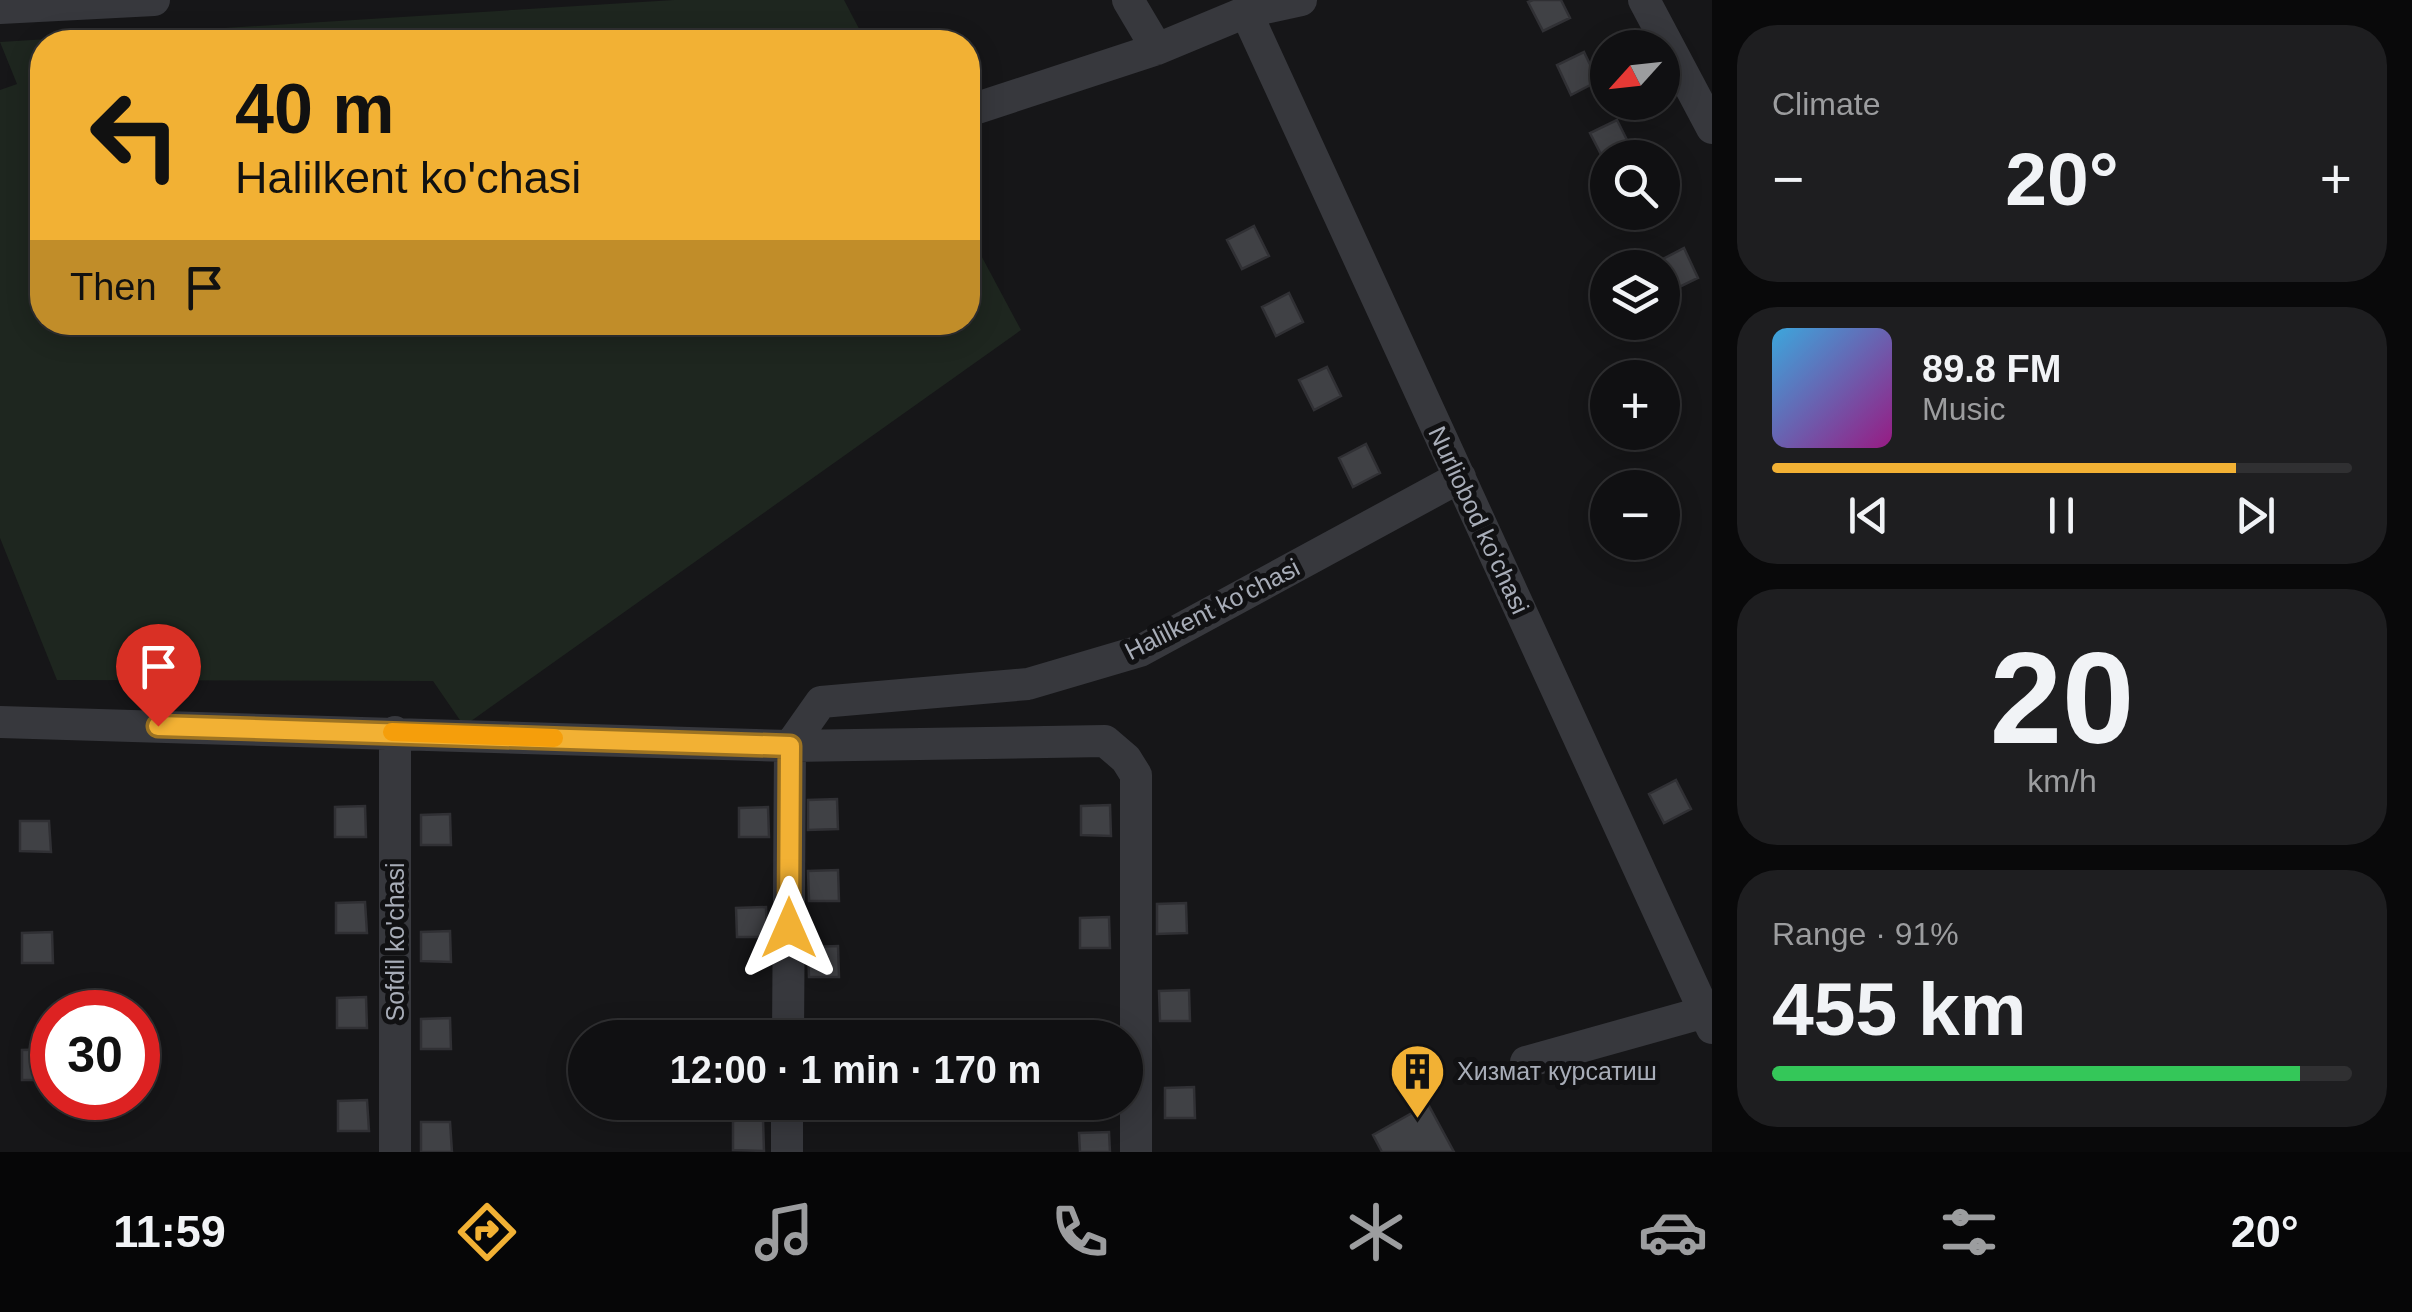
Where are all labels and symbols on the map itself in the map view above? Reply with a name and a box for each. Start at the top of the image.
north arrow [1590,30,1680,120]
street label: Nurliobod ko'chasi [1423,422,1535,618]
street label: Halilkent ko'chasi [1120,553,1304,665]
pin [116,624,201,727]
street label: Sofdil ko'chasi [381,862,409,1022]
position arrow [737,876,841,980]
speed limit sign: 30 [30,990,160,1120]
building icon: Хизмат курсатиш [1388,1041,1448,1120]
place label: Хизмат курсатиш [1457,1057,1657,1085]

